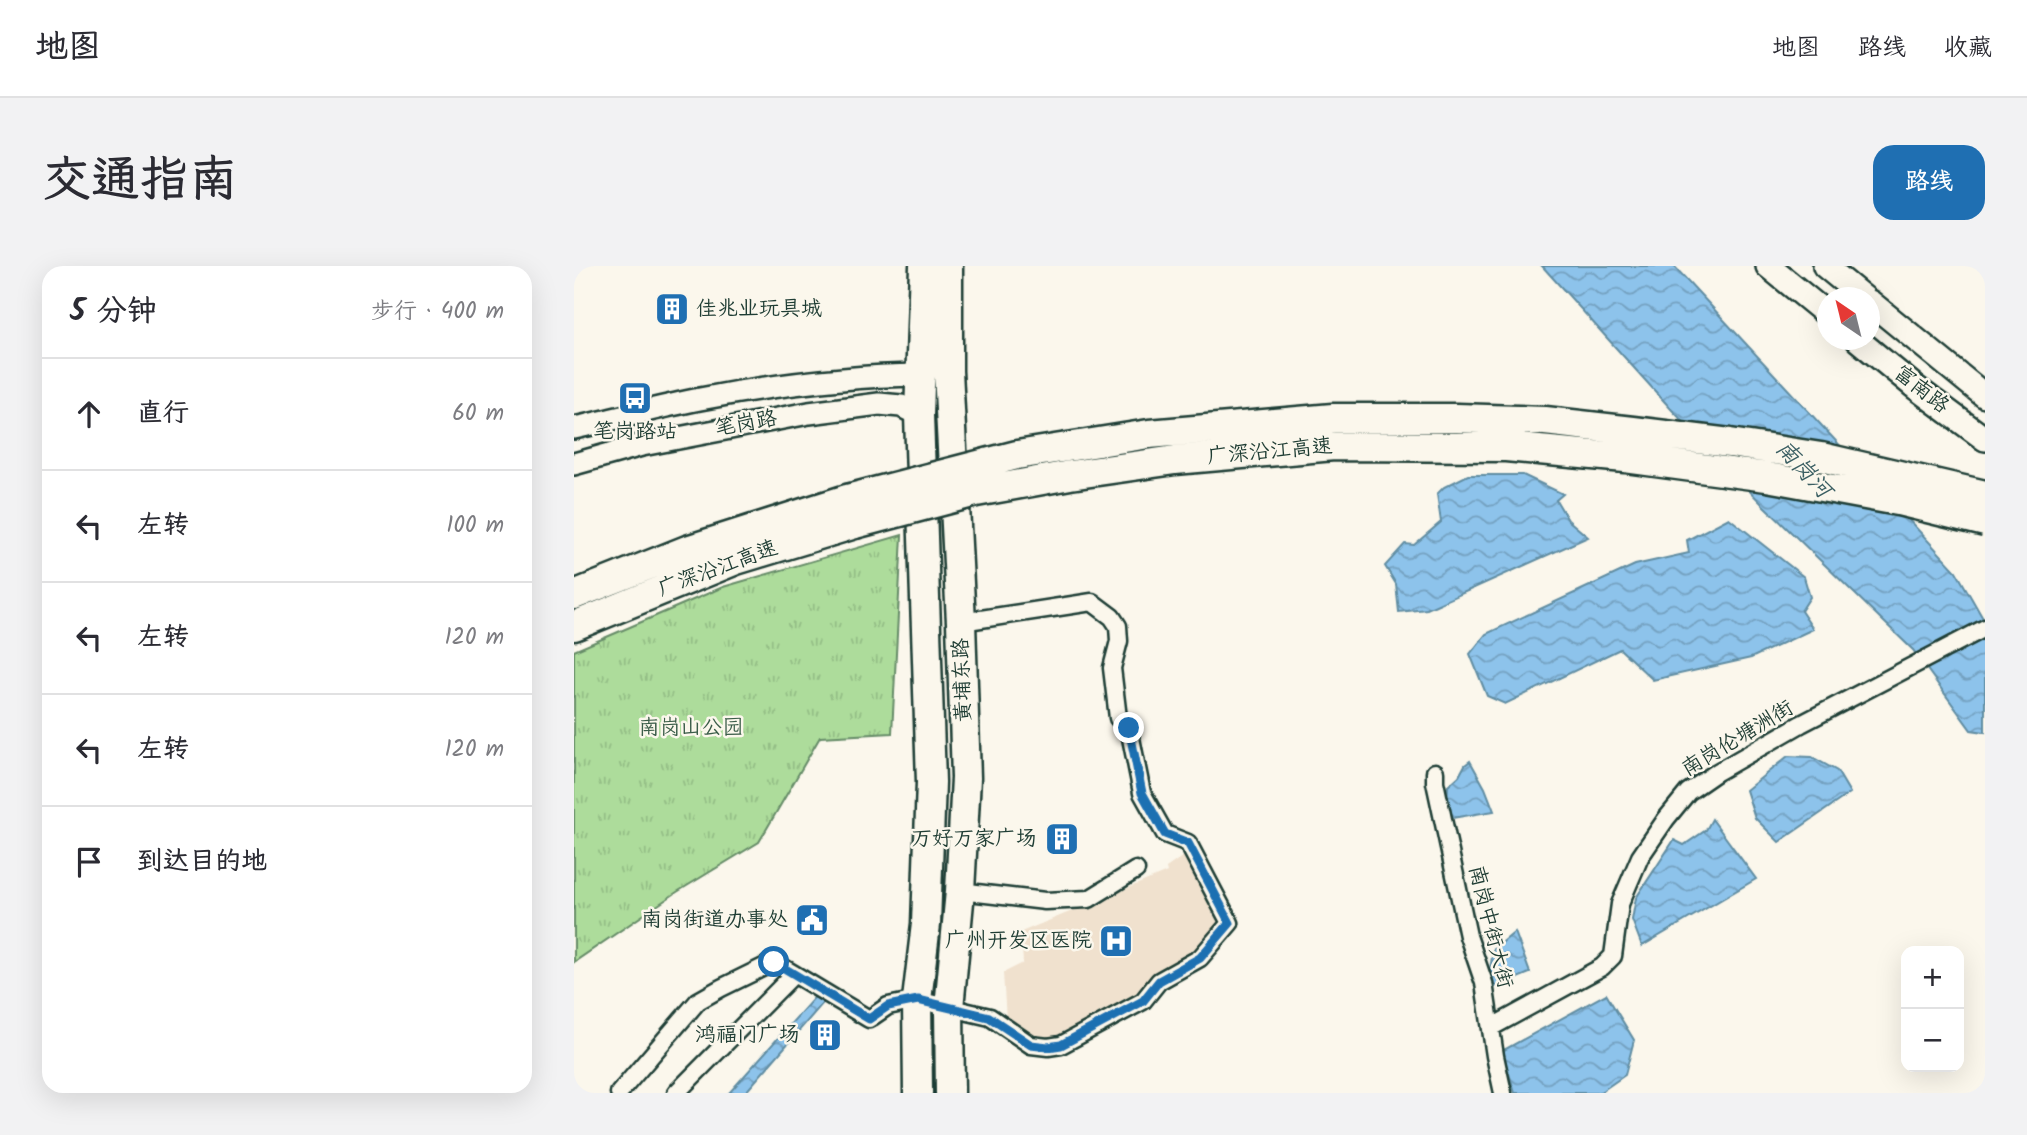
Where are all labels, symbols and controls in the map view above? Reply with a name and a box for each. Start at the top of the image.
text: 地图 [35,22,101,75]
text: 地图 [1772,29,1820,68]
text: 路线 [1858,29,1906,68]
text: 收藏 [1944,29,1992,68]
text: 交通指南 [42,143,238,221]
button: 路线 [1873,145,1985,220]
north arrow [1817,287,1880,350]
text: 5 分钟 [70,288,157,336]
building icon: 佳兆业玩具城 [653,290,691,328]
place label: 佳兆业玩具城 [696,293,822,326]
text: 步行 · 400 m [371,294,504,330]
street label: 富南路 [1886,358,1956,422]
bus stop icon: 笔岗路站 [616,379,654,417]
text: 直行 [137,393,189,435]
icon: ahead [70,395,108,433]
text: 60 m [452,396,504,432]
street label: 笔岗路 [712,402,780,446]
place label: 笔岗路站 [593,416,677,449]
street label: 广深沿江高速 [1206,430,1334,474]
water label: 南岗河 [1766,432,1842,510]
text: 左转 [137,505,189,547]
icon: left [70,507,108,545]
text: 100 m [446,508,504,544]
street label: 广深沿江高速 [653,532,783,606]
text: 左转 [137,617,189,659]
icon: left [70,619,108,657]
text: 120 m [444,620,504,656]
street label: 黄埔东路 [945,637,981,723]
street label: 南岗伦塘洲街 [1676,692,1800,786]
park label: 南岗山公园 [639,712,744,745]
route end [1113,712,1144,743]
text: 左转 [137,729,189,771]
icon: left [70,731,108,769]
text: 120 m [444,732,504,768]
building icon: 万好万家广场 [1043,820,1081,858]
place label: 万好万家广场 [911,823,1037,856]
text: 到达目的地 [137,841,267,883]
icon: arrive [70,843,108,881]
street label: 南岗中街大街 [1459,862,1521,992]
public building icon: 南岗街道办事处 [793,901,831,939]
place label: 南岗街道办事处 [641,904,788,937]
hospital icon: 广州开发区医院 [1097,922,1135,960]
place label: 广州开发区医院 [945,925,1092,958]
route start [758,946,789,977]
map controls [1901,946,1964,1072]
button: + [1901,946,1964,1009]
button: − [1901,1009,1964,1072]
building icon: 鸿福门广场 [806,1016,844,1054]
place label: 鸿福门广场 [695,1019,800,1052]

